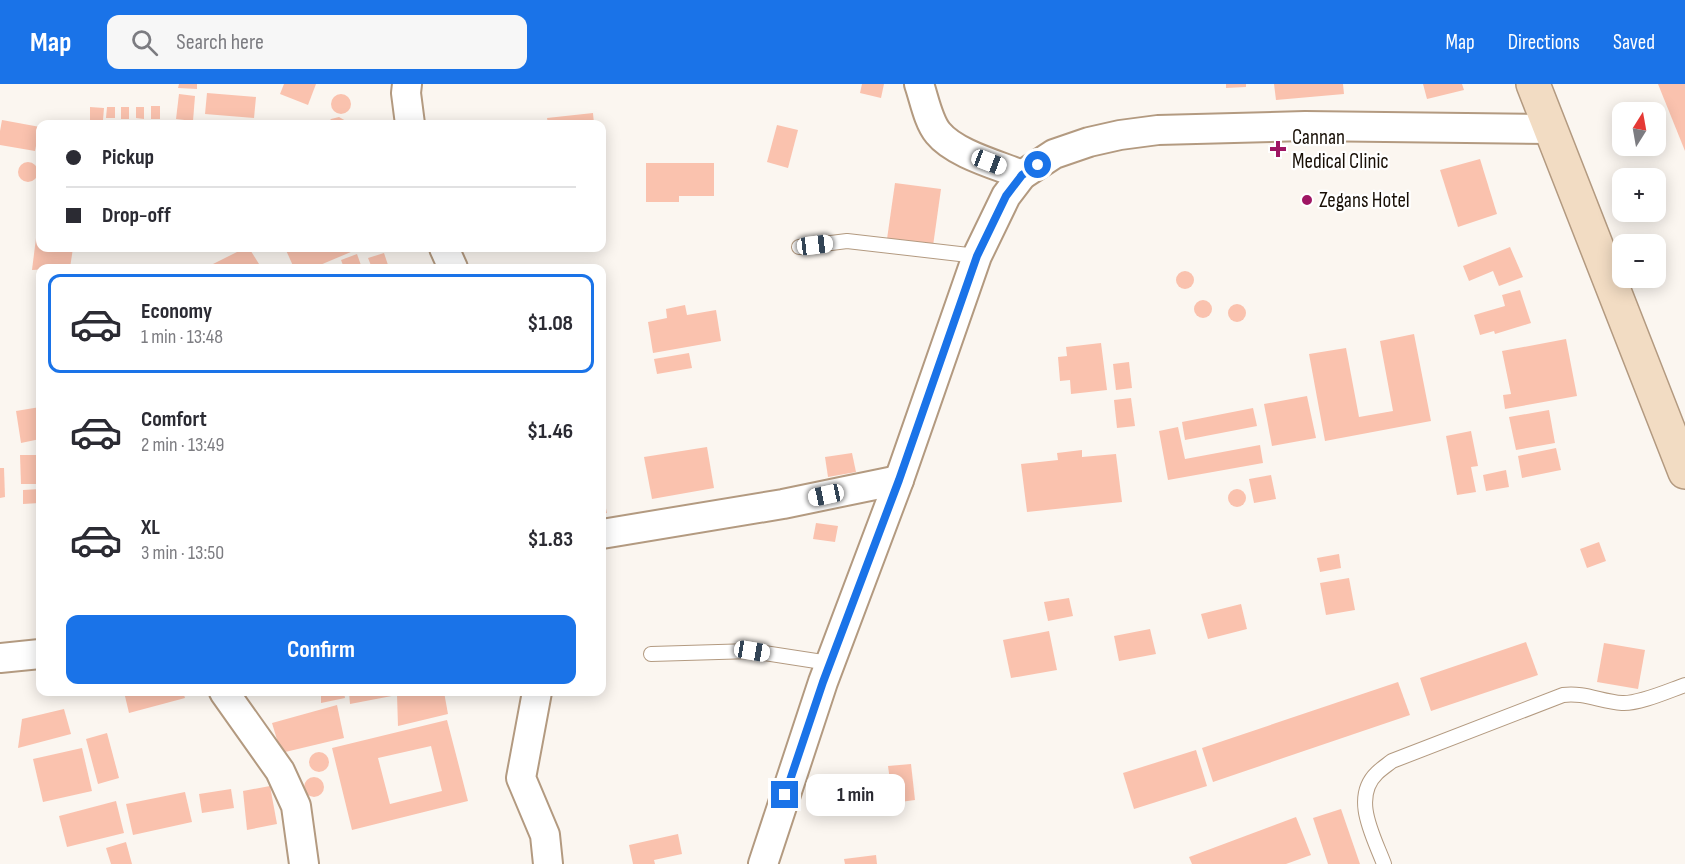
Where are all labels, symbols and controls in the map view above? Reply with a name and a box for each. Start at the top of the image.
search box [107,15,527,69]
text: Map [30,26,71,59]
icon: search [128,26,161,59]
text: Search here [176,29,264,56]
text: Map [1445,30,1475,55]
text: Directions [1508,30,1580,55]
text: Saved [1613,30,1655,55]
north arrow [1612,102,1666,156]
map controls [1612,102,1666,288]
place label: Cannan Medical Clinic [1292,125,1389,174]
marker: Cannan Medical Clinic [1269,140,1287,158]
text: Pickup [102,144,154,171]
car [969,147,1009,177]
route start [1024,151,1051,178]
button: + [1612,168,1666,222]
place label: Zegans Hotel [1319,188,1410,213]
marker: Zegans Hotel [1300,193,1314,207]
text: Drop-off [102,202,171,229]
car [796,234,834,256]
button: − [1612,234,1666,288]
icon: car [69,297,123,351]
text: Economy [141,298,212,325]
text: $1.08 [527,310,573,337]
text: 1 min · 13:48 [141,325,223,349]
icon: car [69,405,123,459]
text: Comfort [141,406,207,433]
text: $1.46 [527,418,573,445]
text: 2 min · 13:49 [141,433,224,457]
car [807,482,845,508]
icon: car [69,513,123,567]
text: XL [141,514,160,541]
text: $1.83 [527,526,573,553]
text: 3 min · 13:50 [141,541,224,565]
button: Confirm [66,615,576,684]
car [733,639,771,663]
callout: 1 min [806,774,905,816]
route end [771,781,798,808]
text: 1 min [837,783,874,807]

